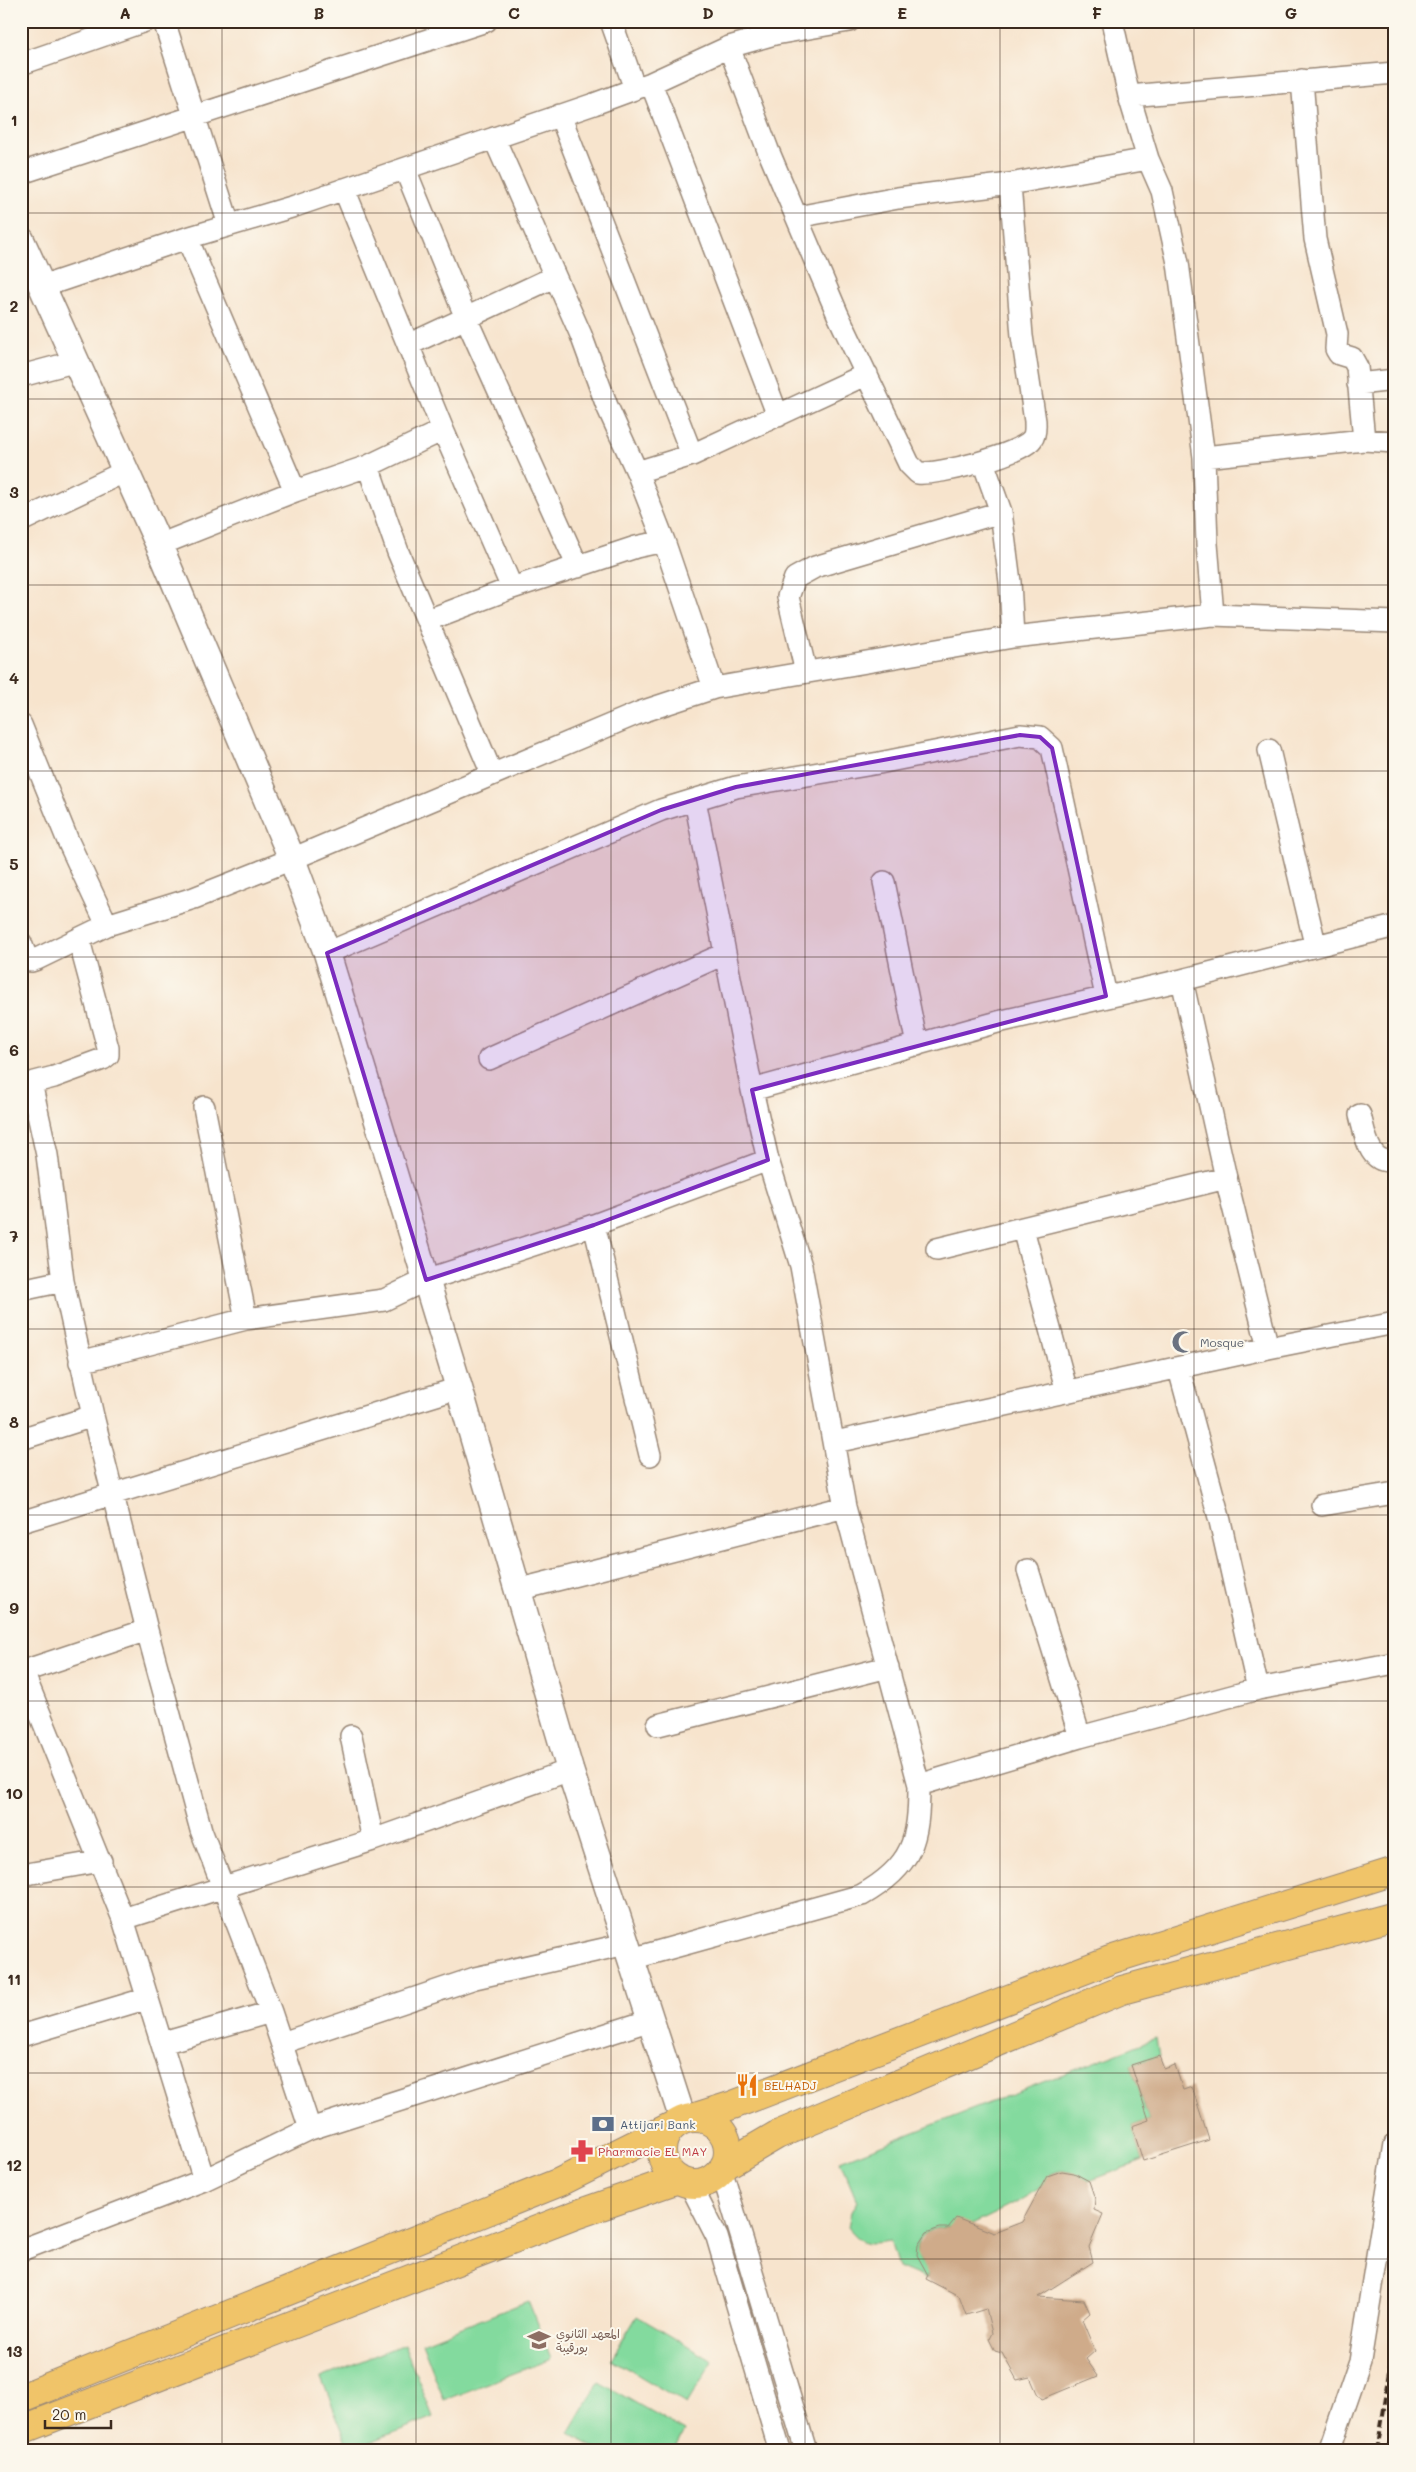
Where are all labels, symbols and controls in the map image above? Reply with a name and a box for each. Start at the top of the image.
text: A [119,2,131,23]
text: B [314,2,324,23]
text: C [508,2,520,23]
text: D [702,2,714,23]
text: E [897,2,907,23]
text: F [1092,2,1102,23]
text: G [1285,2,1297,23]
text: 1 [10,109,18,130]
text: 2 [10,295,19,316]
text: 3 [9,481,19,502]
text: 4 [9,667,19,688]
text: 5 [9,853,19,874]
text: 6 [9,1039,19,1060]
text: 7 [10,1225,19,1246]
mosque icon: Mosque [1170,1329,1196,1355]
place label: Mosque [1200,1334,1244,1350]
text: 8 [9,1411,19,1432]
text: 9 [9,1597,19,1618]
text: 10 [5,1782,23,1803]
text: 11 [7,1968,21,1989]
restaurant icon: BELHADJ [734,2072,760,2098]
place label: BELHADJ [764,2077,817,2093]
bank icon: Attijari Bank [590,2111,616,2137]
place label: Attijari Bank [620,2116,696,2132]
pharmacy icon: Pharmacie EL MAY [569,2138,595,2164]
place label: Pharmacie EL MAY [598,2143,708,2159]
text: 12 [6,2154,22,2175]
place label: المعهد الثانوي بورقيبة [556,2325,620,2356]
school or university icon: المعهد الثانوي بورقيبة [526,2327,552,2353]
text: 13 [6,2340,23,2361]
scale bar [45,2397,111,2429]
text: 20 m [52,2404,86,2424]

